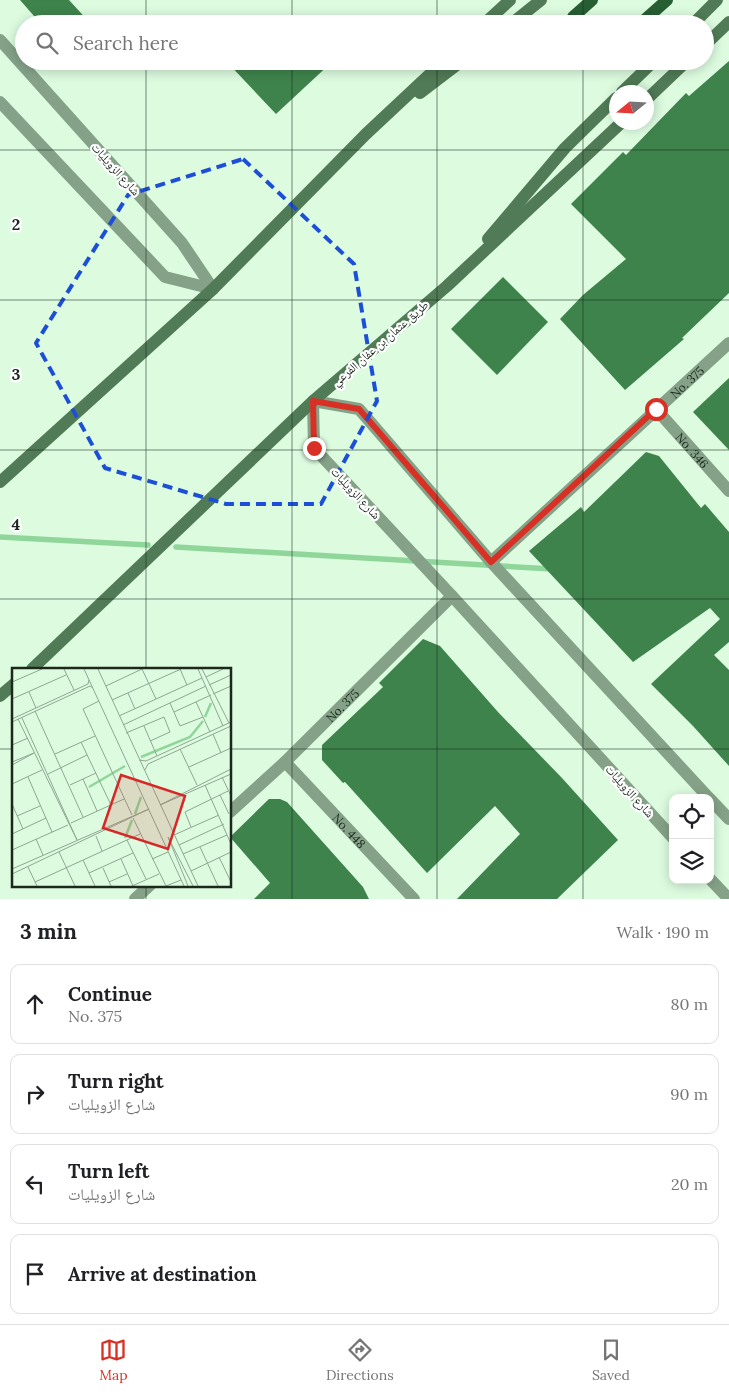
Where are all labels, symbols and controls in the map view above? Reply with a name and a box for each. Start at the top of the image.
search box [15,15,714,70]
icon: search [33,29,61,57]
text: Search here [73,31,179,55]
north arrow [609,85,654,130]
street label: شارع الزويليات [88,140,144,199]
text: 2 [12,214,20,234]
street label: طريق عثمان بن عفان الفرعي [329,297,433,391]
street label: No. 375 [667,363,707,401]
text: 3 [12,364,21,384]
route start [645,398,668,421]
street label: No. 346 [673,429,712,471]
route end [303,437,326,460]
street label: شارع الزويليات [327,464,384,523]
text: 4 [12,514,21,534]
inset map [12,668,231,886]
street label: No. 375 [323,685,362,725]
street label: شارع الزويليات [602,762,658,821]
map controls [669,794,714,884]
button: locate [669,794,714,839]
street label: No. 448 [330,810,369,851]
button: layers [669,839,714,884]
text: 3 min [20,918,77,945]
text: Walk · 190 m [617,922,709,942]
text: Continue [68,982,152,1006]
icon: ahead [21,990,49,1018]
text: 80 m [671,994,708,1014]
text: No. 375 [68,1006,122,1026]
text: Turn right [68,1069,164,1093]
icon: right [21,1080,49,1108]
text: 90 m [670,1084,708,1104]
text: شارع الزويليات [68,1094,155,1114]
text: Turn left [68,1159,149,1183]
icon: left [21,1170,49,1198]
text: 20 m [671,1174,708,1194]
text: شارع الزويليات [68,1184,155,1204]
icon: arrive [21,1260,49,1288]
text: Arrive at destination [68,1262,257,1286]
tab: Map [99,1336,128,1384]
tab: Directions [326,1336,394,1384]
tab: Saved [592,1336,630,1384]

